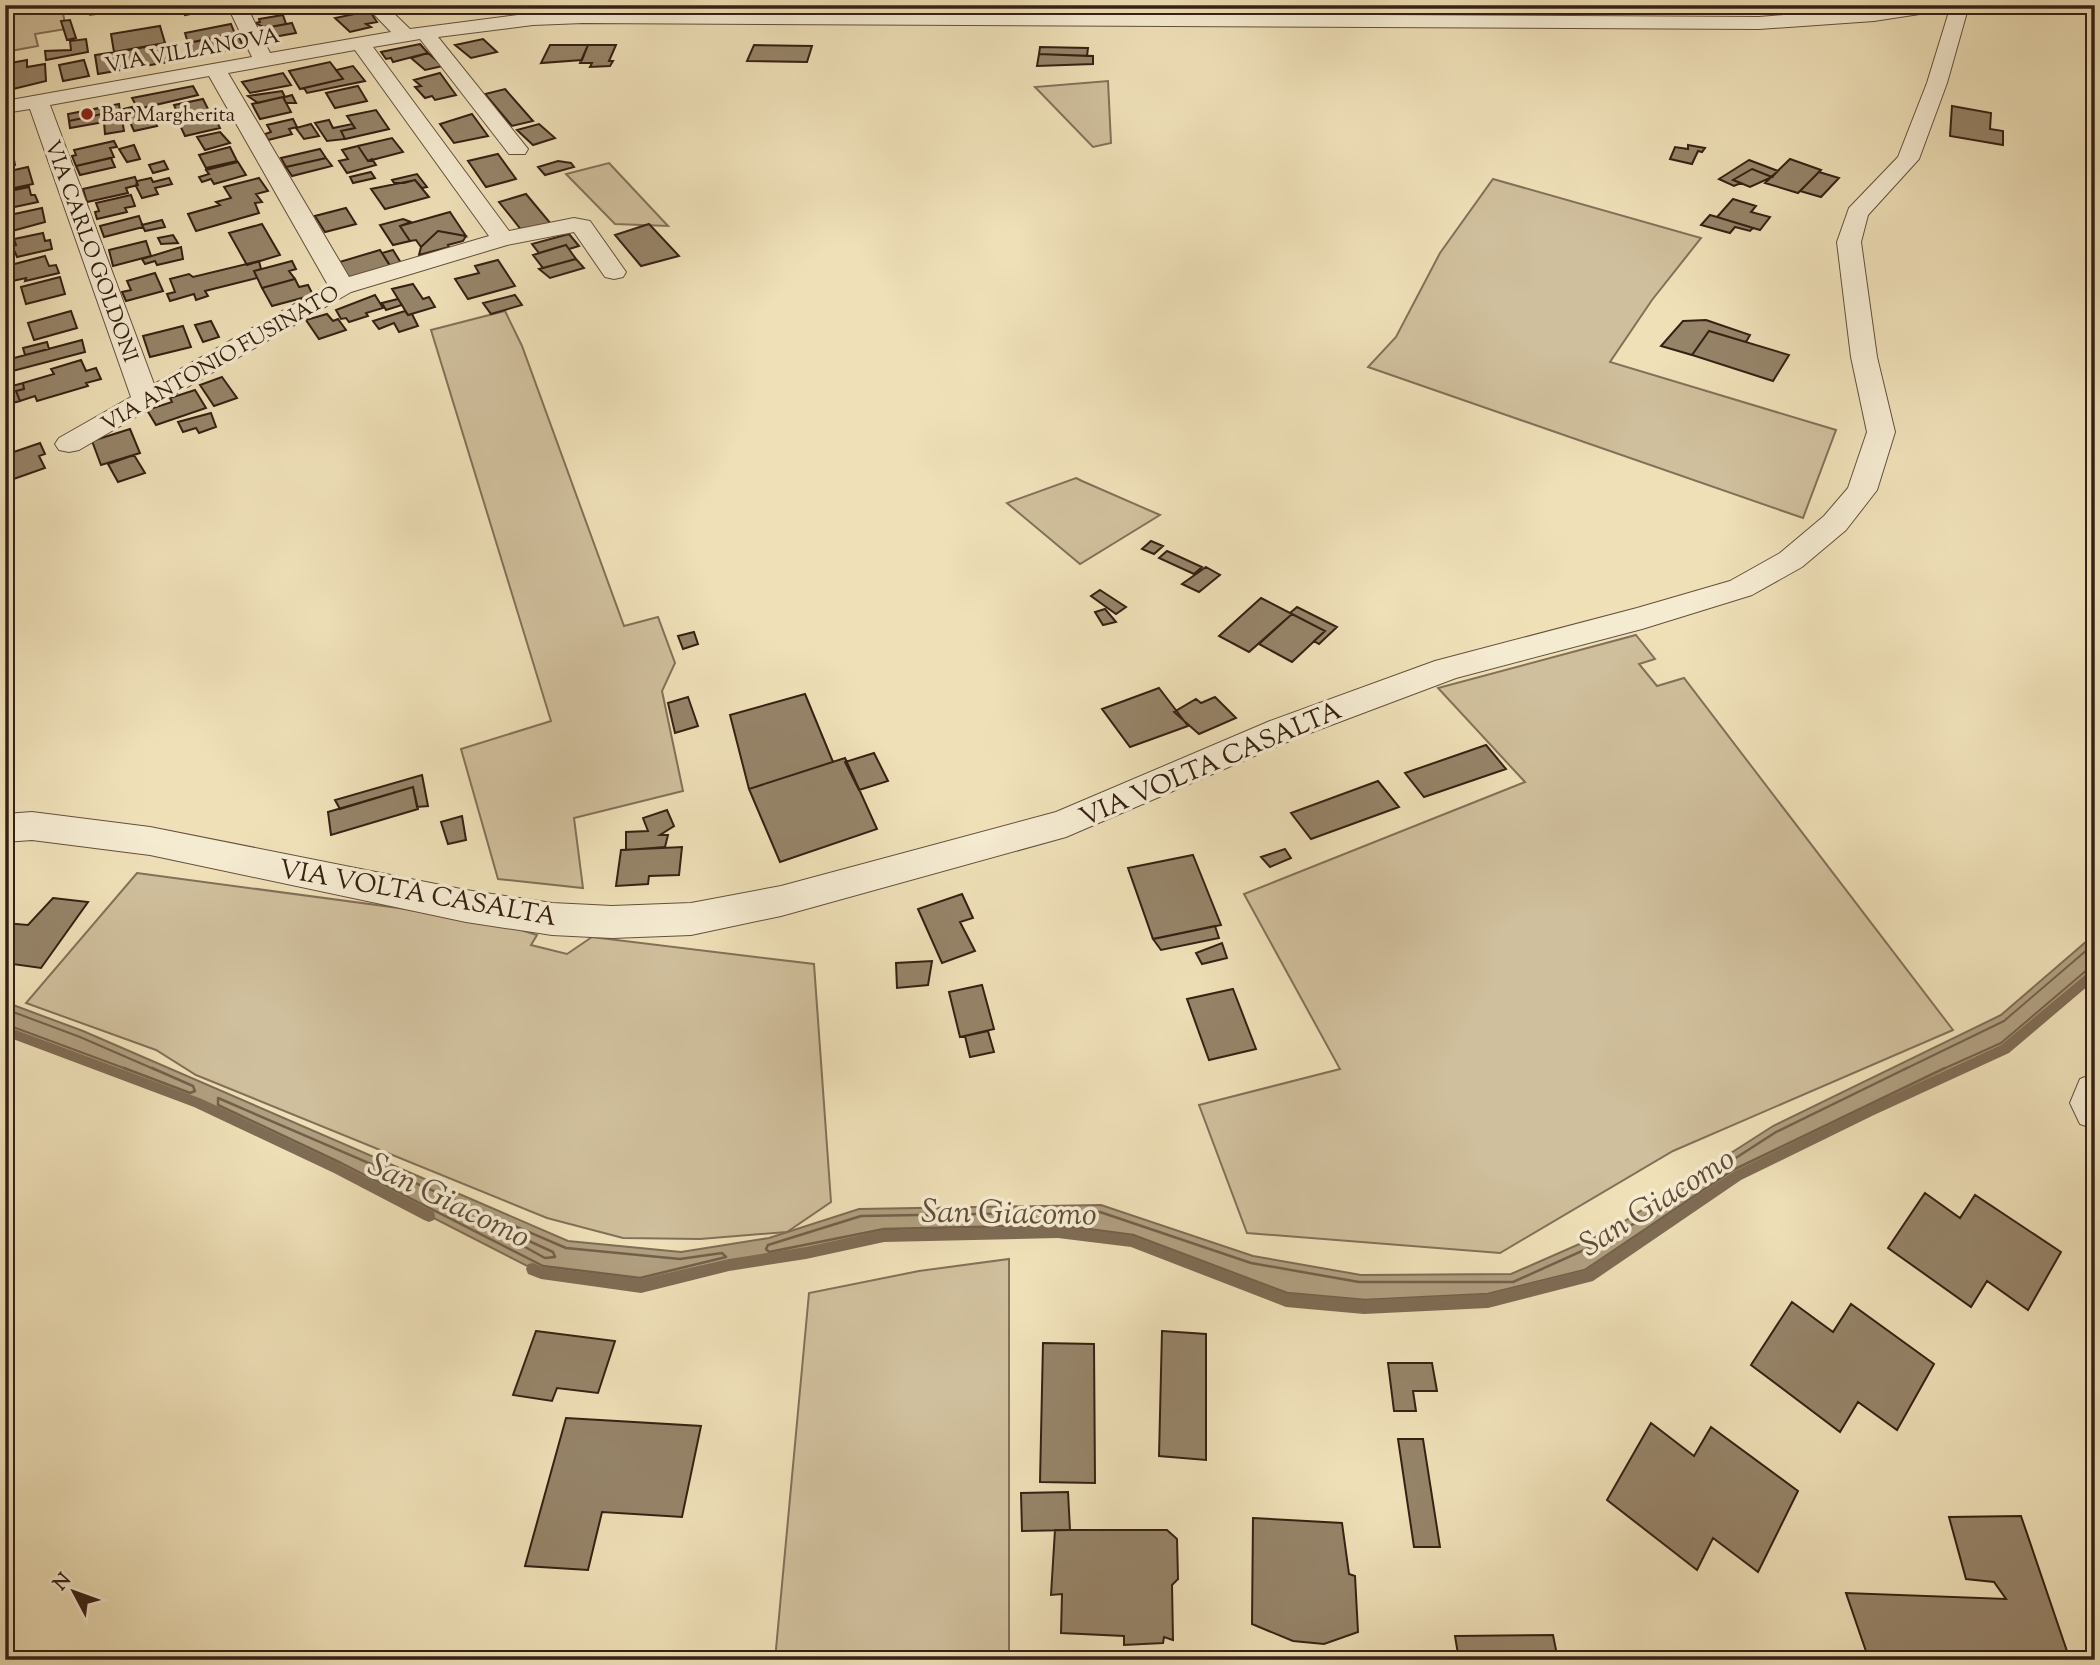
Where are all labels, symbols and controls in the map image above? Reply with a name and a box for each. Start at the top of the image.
street label: VIA VILLANOVA [103,22,282,82]
place label: Bar Margherita [101,101,236,131]
marker: Bar Margherita [79,106,95,122]
street label: VIA CARLO GOLDONI [36,137,144,367]
street label: VIA ANTONIO FUSINATO [97,279,345,440]
street label: VIA VOLTA CASALTA [1074,693,1348,837]
street label: VIA VOLTA CASALTA [276,852,559,937]
water label: San Giacomo [1571,1137,1745,1270]
water label: San Giacomo [359,1143,538,1263]
water label: San Giacomo [921,1189,1097,1241]
north arrow [38,1556,108,1626]
text: N [48,1568,78,1597]

